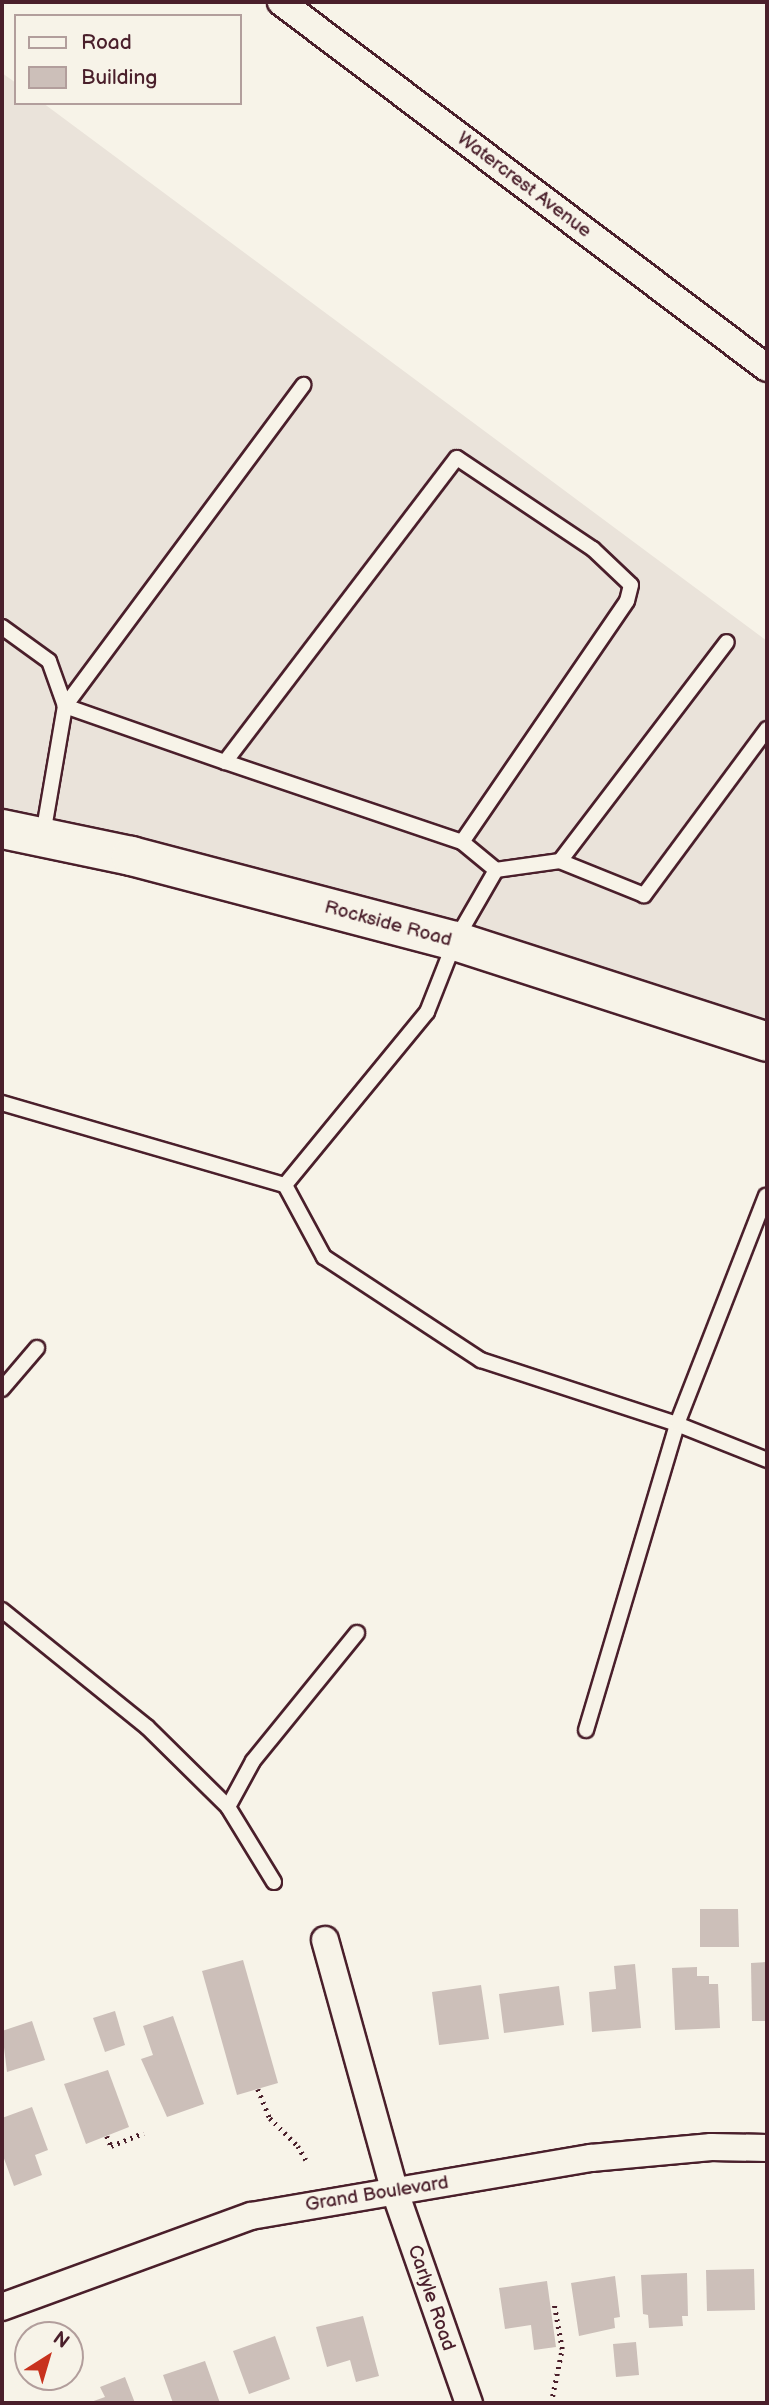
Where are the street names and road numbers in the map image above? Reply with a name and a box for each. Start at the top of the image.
street label: Watercrest Avenue [452,127,596,243]
street label: Rockside Road [322,896,454,952]
street label: Grand Boulevard [304,2171,450,2217]
street label: Carlyle Road [402,2242,460,2354]

